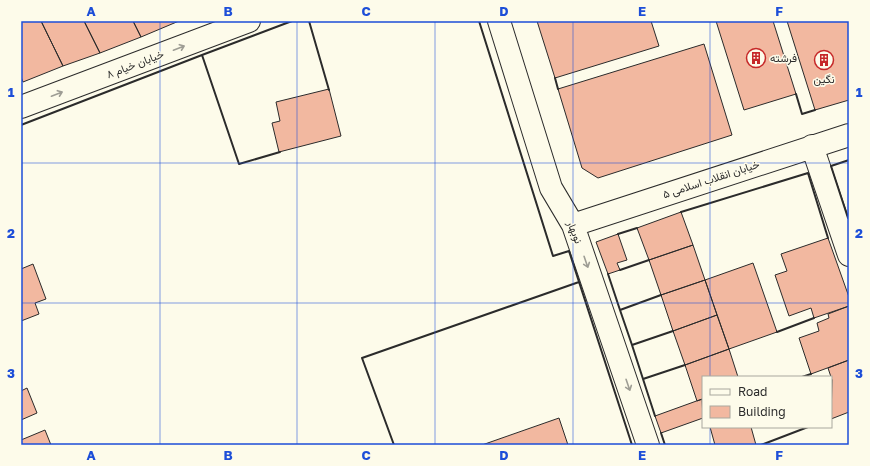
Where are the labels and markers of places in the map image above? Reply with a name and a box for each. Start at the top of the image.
building icon: فرشته [745,47,767,69]
building icon: نگین [813,49,835,71]
place label: فرشته [770,51,797,65]
place label: نگین [813,72,835,86]

